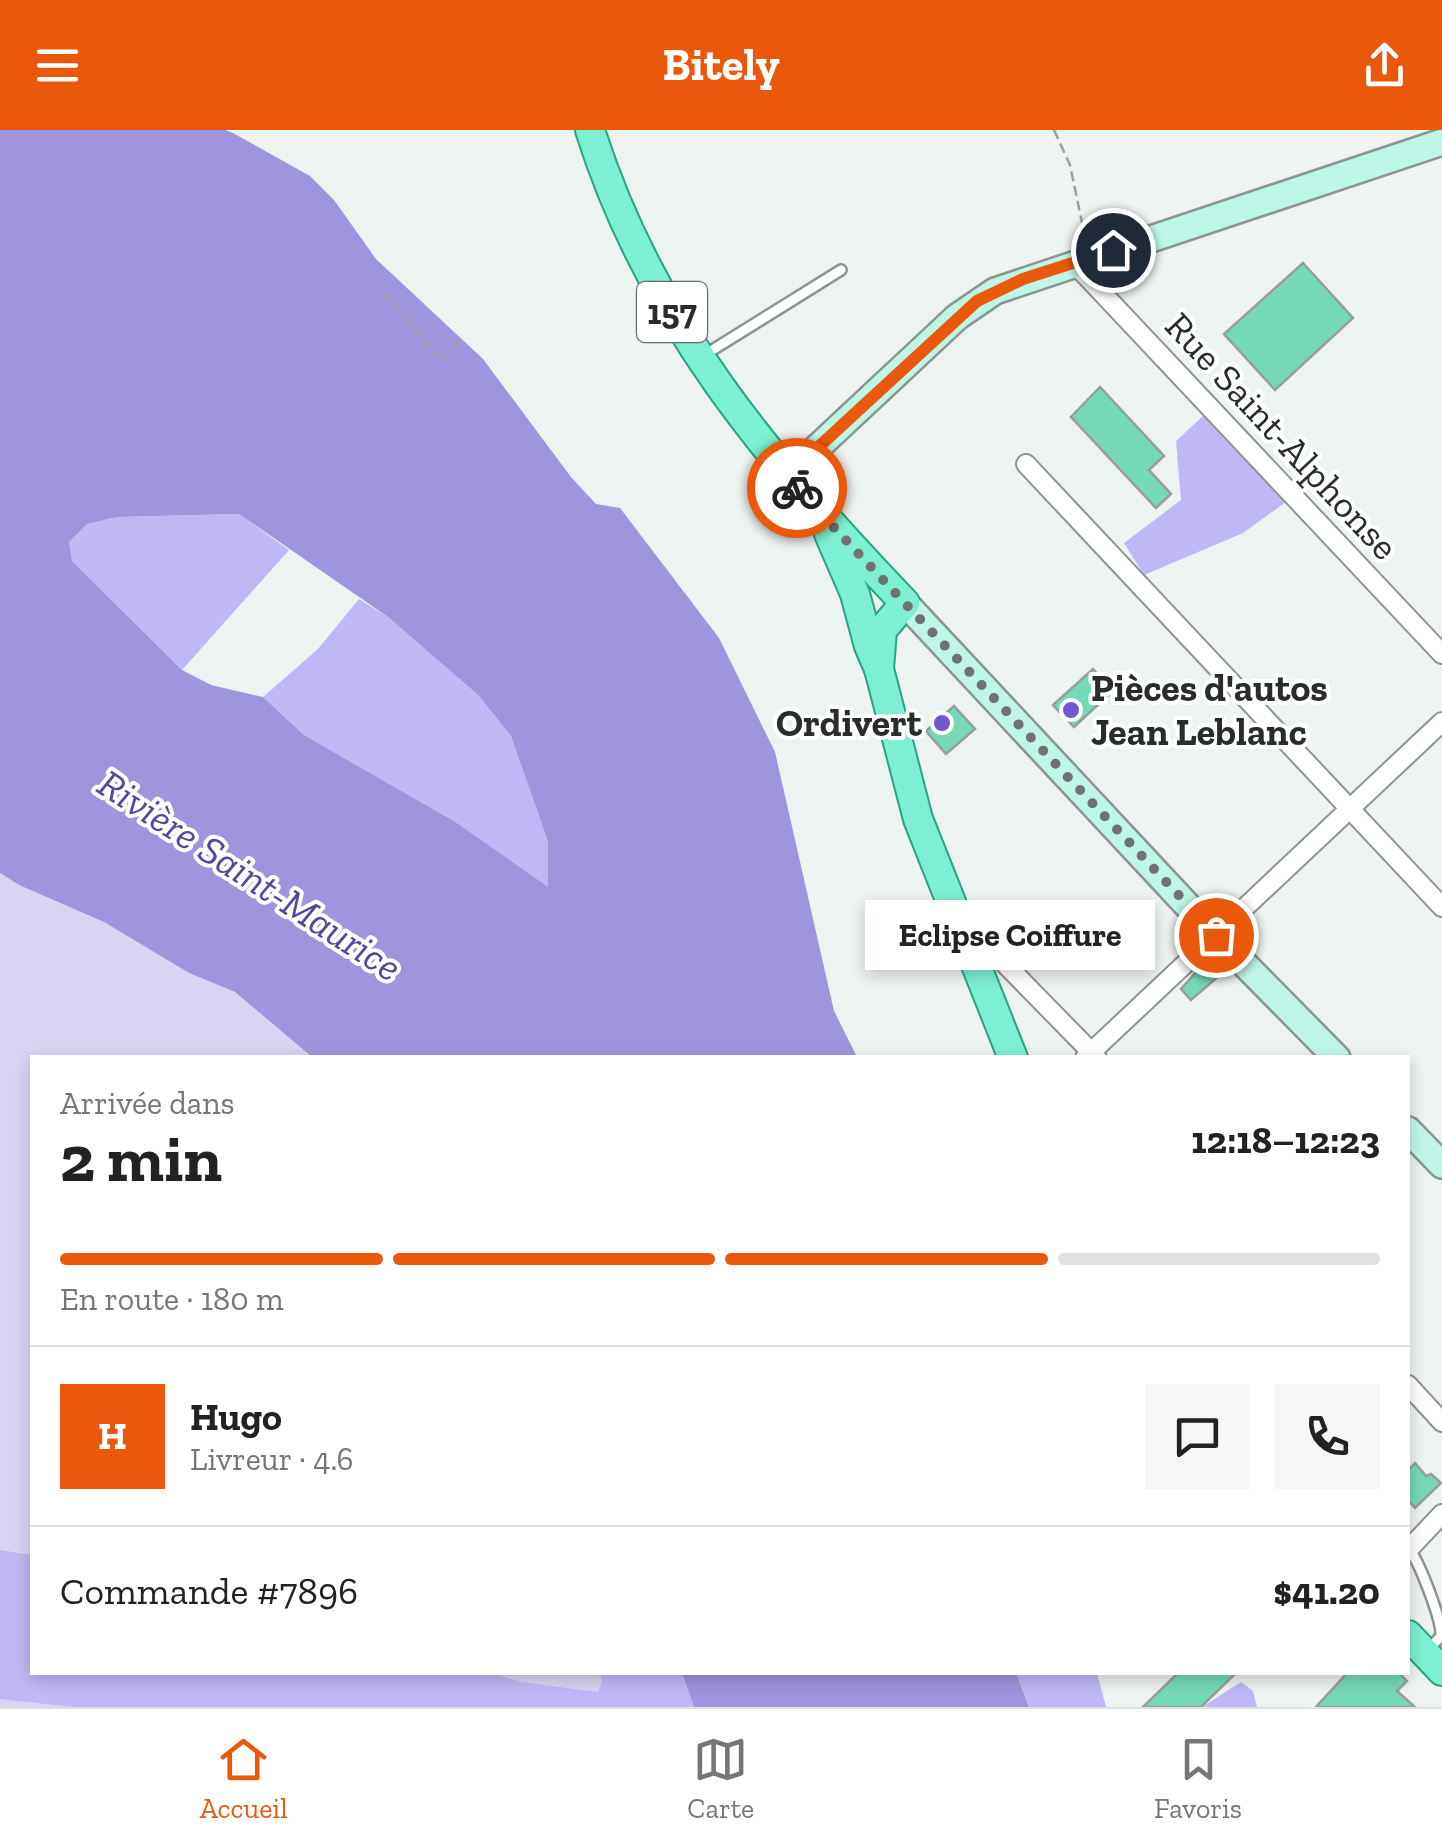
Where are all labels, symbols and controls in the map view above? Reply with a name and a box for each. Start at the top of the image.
icon: menu [30,38,85,93]
text: Bitely [662,38,780,92]
icon: share [1357,38,1412,93]
pin [1071,208,1156,293]
icon: home [1086,223,1141,278]
road number: 157 [637,282,707,342]
street label: Rue Saint-Alphonse [1156,303,1408,569]
courier [747,438,847,538]
icon: bike [770,461,825,516]
place label: Pièces d'autos Jean Leblanc [1091,665,1328,755]
marker: Pièces d'autos Jean Leblanc [1060,699,1082,721]
place label: Ordivert [776,700,923,746]
marker: Ordivert [931,712,953,734]
water label: Rivière Saint-Maurice [89,759,411,991]
pin [1174,893,1259,978]
callout: Eclipse Coiffure [866,900,1156,970]
icon: bag [1189,908,1244,963]
text: Eclipse Coiffure [899,916,1121,954]
text: Arrivée dans [60,1084,235,1122]
text: 12:18–12:23 [1191,1117,1380,1163]
text: 2 min [60,1120,222,1198]
text: En route · 180 m [60,1280,284,1318]
button: chat [1145,1384,1250,1489]
button: phone [1275,1384,1380,1489]
text: Hugo [190,1394,282,1440]
text: H [98,1413,127,1459]
text: Livreur · 4.6 [190,1440,354,1478]
text: Commande #7896 [60,1568,358,1614]
text: $41.20 [1273,1568,1380,1614]
tab: Accueil [200,1732,288,1825]
tab: Carte [687,1732,754,1825]
tab: Favoris [1154,1732,1242,1825]

